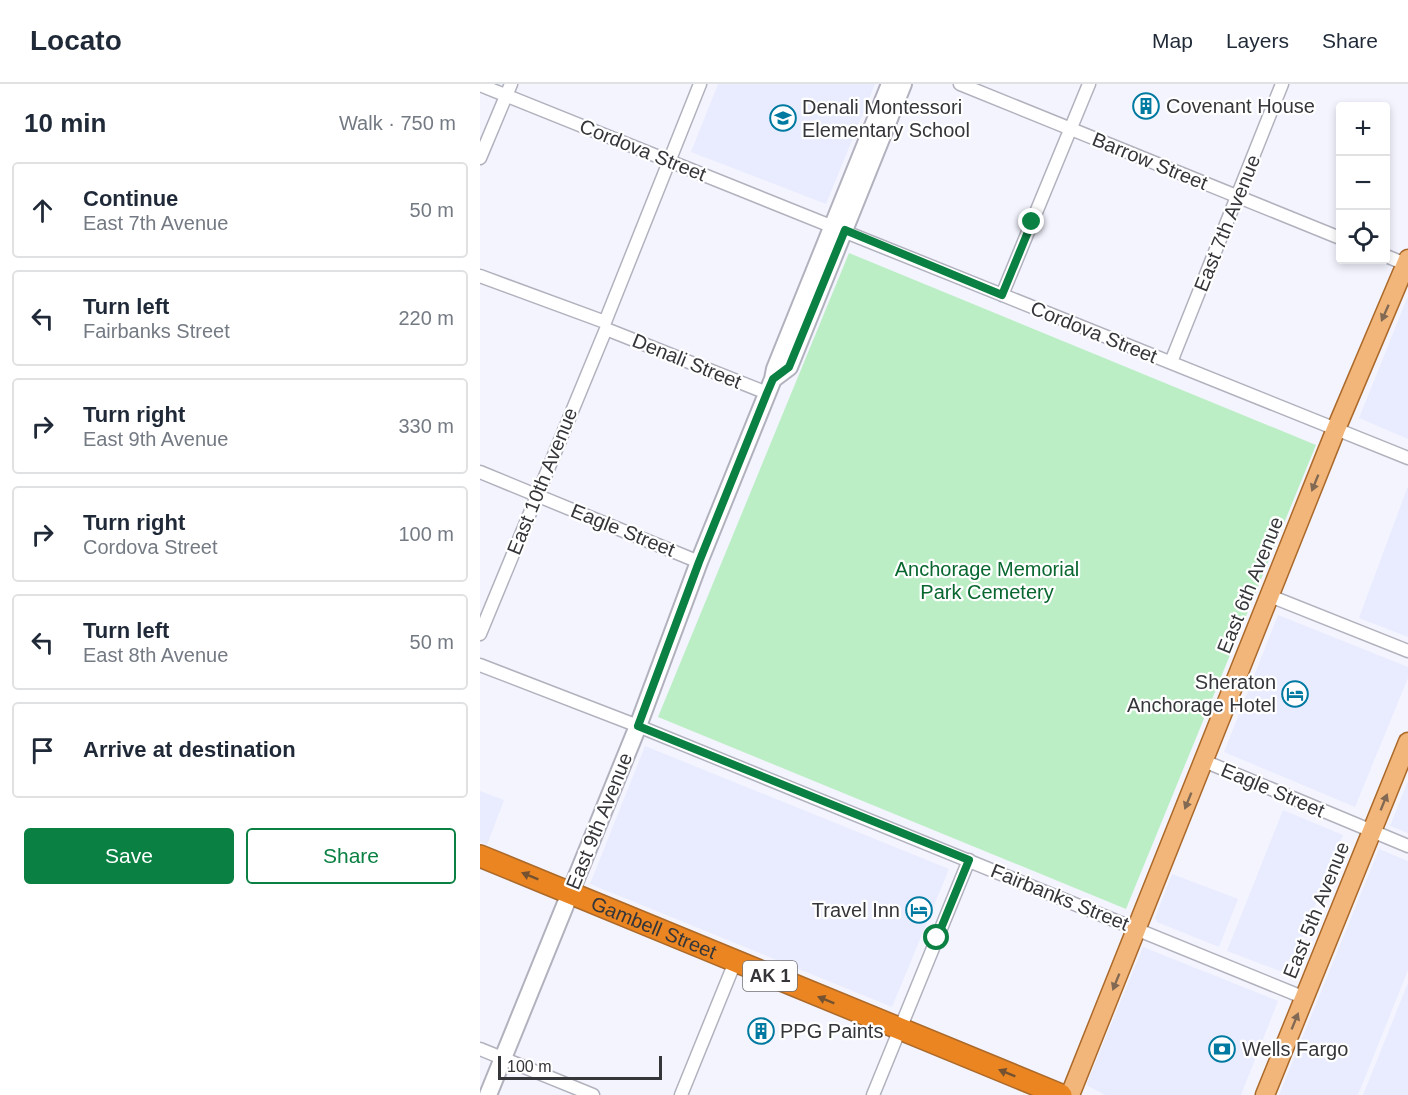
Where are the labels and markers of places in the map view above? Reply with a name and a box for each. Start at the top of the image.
building icon: Covenant House [1131,91,1161,121]
place label: Covenant House [1166,95,1315,117]
place label: Denali Montessori Elementary School [802,96,970,141]
school or university icon: Denali Montessori Elementary School [768,103,798,133]
place label: Sheraton Anchorage Hotel [1127,671,1276,716]
hotel icon: Sheraton Anchorage Hotel [1280,679,1310,709]
hotel icon: Travel Inn [904,895,934,925]
place label: Travel Inn [812,899,900,921]
building icon: PPG Paints [746,1016,776,1046]
place label: PPG Paints [780,1020,883,1042]
bank icon: Wells Fargo [1207,1034,1237,1064]
place label: Wells Fargo [1242,1038,1348,1060]

